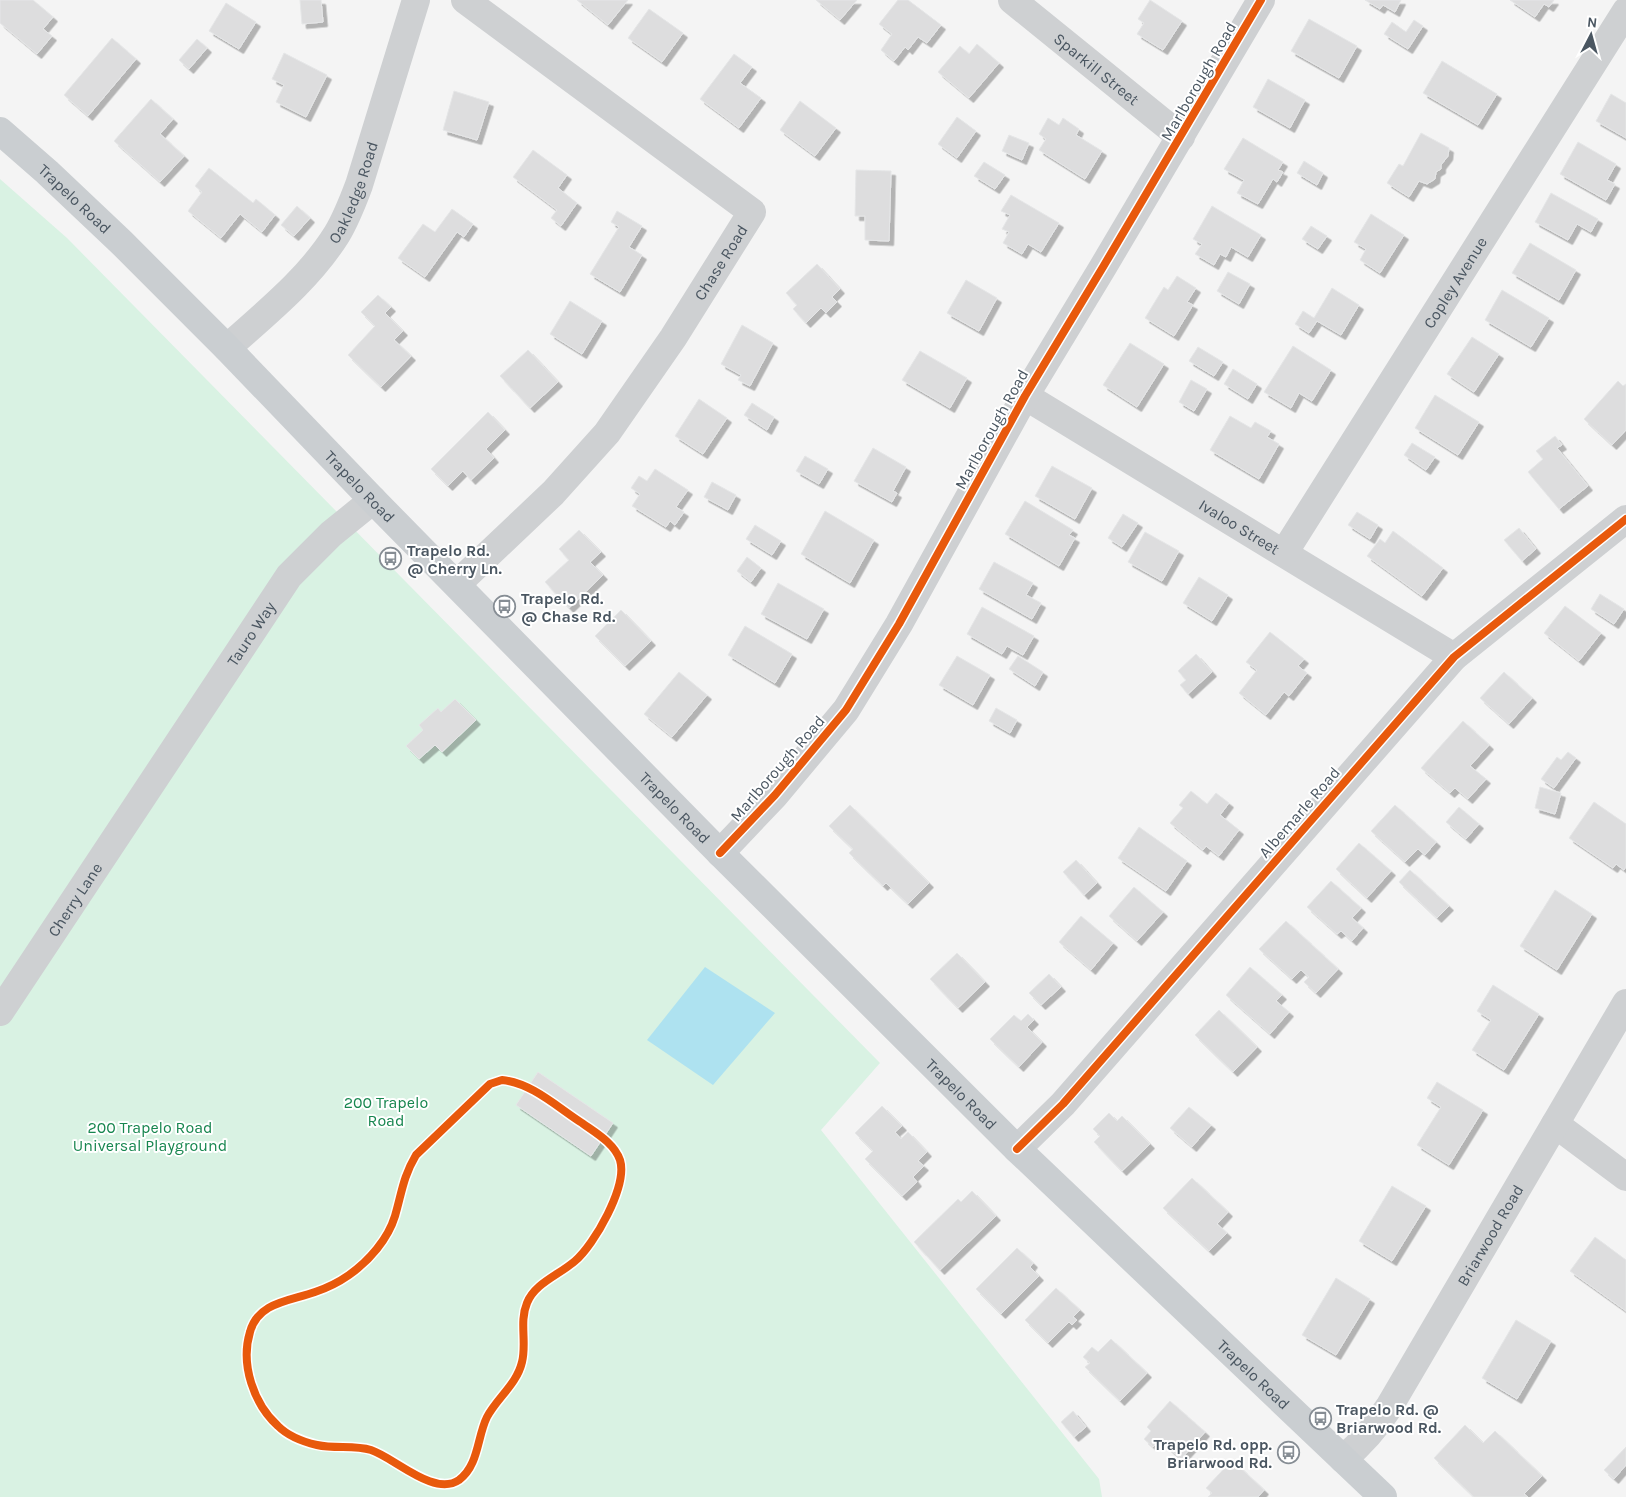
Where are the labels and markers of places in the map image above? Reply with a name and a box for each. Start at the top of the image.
place label: Trapelo Rd. @ Cherry Ln. [407,541,503,578]
bus stop icon: Trapelo Rd. @ Cherry Ln. [379,547,403,571]
place label: Trapelo Rd. @ Chase Rd. [521,589,616,626]
bus stop icon: Trapelo Rd. @ Chase Rd. [493,595,517,619]
place label: Trapelo Rd. @ Briarwood Rd. [1336,1400,1442,1437]
bus stop icon: Trapelo Rd. @ Briarwood Rd. [1308,1406,1332,1430]
place label: Trapelo Rd. opp. Briarwood Rd. [1153,1435,1273,1472]
bus stop icon: Trapelo Rd. opp. Briarwood Rd. [1276,1441,1300,1465]

